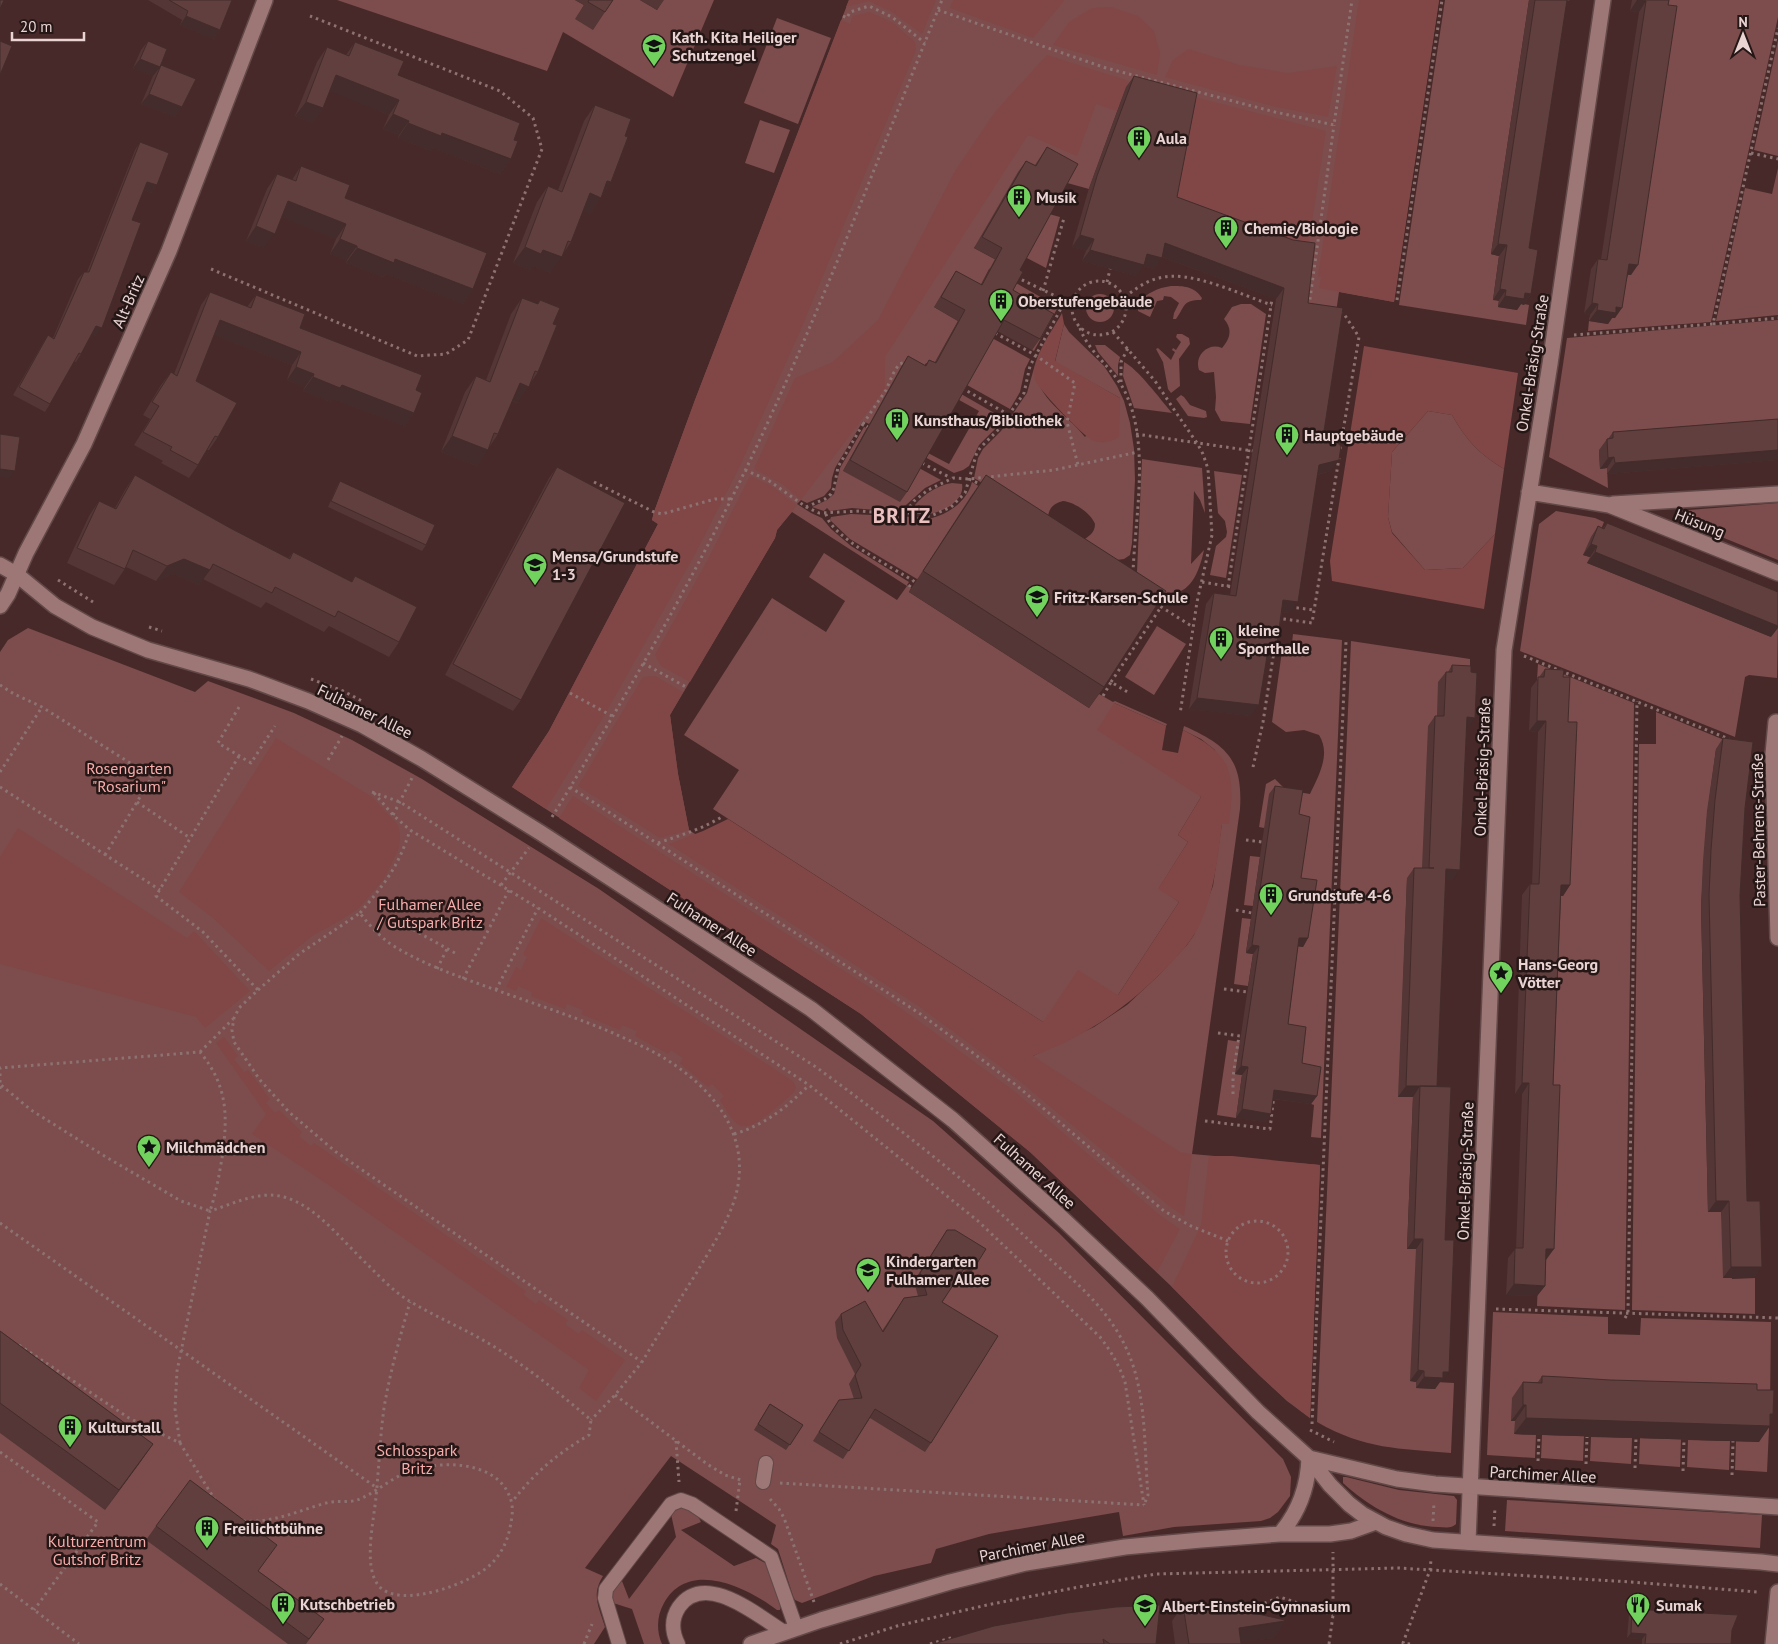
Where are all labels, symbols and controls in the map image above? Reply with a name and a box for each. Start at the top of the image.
scale bar [12,10,85,42]
north arrow [1718,10,1768,60]
text: N [1738,13,1748,31]
text: 20 m [20,17,53,36]
place label: Kath. Kita Heiliger Schutzengel [672,27,797,65]
school or university icon: Kath. Kita Heiliger Schutzengel [641,33,667,67]
building icon: Aula [1126,125,1152,159]
place label: Aula [1156,128,1187,148]
building icon: Musik [1006,184,1032,218]
place label: Musik [1036,187,1076,207]
building icon: Chemie/Biologie [1213,215,1239,249]
place label: Chemie/Biologie [1244,218,1358,238]
street label: Alt-Britz [107,271,149,331]
building icon: Oberstufengebäude [988,288,1014,322]
place label: Oberstufengebäude [1018,291,1152,311]
street label: Onkel-Bräsig-Straße [1511,293,1553,433]
building icon: Kunsthaus/Bibliothek [884,407,910,441]
place label: Kunsthaus/Bibliothek [914,410,1062,430]
building icon: Hauptgebäude [1274,422,1300,456]
place label: Hauptgebäude [1304,425,1404,445]
district label: BRITZ [873,502,931,529]
street label: Hüsung [1672,504,1728,542]
place label: Mensa/Grundstufe 1-3 [552,546,678,584]
school or university icon: Mensa/Grundstufe 1-3 [522,552,548,586]
school or university icon: Fritz-Karsen-Schule [1024,584,1050,618]
place label: Fritz-Karsen-Schule [1054,587,1188,607]
place label: kleine Sporthalle [1238,620,1310,658]
building icon: kleine Sporthalle [1208,626,1234,660]
street label: Fulhamer Allee [314,679,416,743]
street label: Onkel-Bräsig-Straße [1470,697,1494,837]
street label: Paster-Behrens-Straße [1747,753,1769,907]
park label: Rosengarten "Rosarium" [86,758,172,796]
building icon: Grundstufe 4-6 [1258,882,1284,916]
place label: Grundstufe 4-6 [1288,885,1391,905]
street label: Fulhamer Allee [663,887,761,961]
park label: Fulhamer Allee / Gutspark Britz [376,894,483,932]
place label: Hans-Georg Vötter [1517,954,1598,992]
place icon: Hans-Georg Vötter [1488,960,1514,994]
street label: Onkel-Bräsig-Straße [1453,1101,1477,1241]
street label: Fulhamer Allee [990,1129,1080,1213]
place icon: Milchmädchen [136,1134,162,1168]
place label: Milchmädchen [166,1137,265,1157]
place label: Kindergarten Fulhamer Allee [886,1251,989,1289]
school or university icon: Kindergarten Fulhamer Allee [855,1257,881,1291]
building icon: Kulturstall [57,1414,83,1448]
place label: Kulturstall [88,1417,161,1437]
park label: Schlosspark Britz [377,1440,458,1478]
street label: Parchimer Allee [1489,1461,1597,1487]
building icon: Freilichtbühne [194,1515,220,1549]
place label: Freilichtbühne [224,1518,323,1538]
street label: Parchimer Allee [978,1526,1086,1566]
park label: Kulturzentrum Gutshof Britz [48,1531,146,1569]
building icon: Kutschbetrieb [270,1591,296,1625]
restaurant icon: Sumak [1625,1592,1651,1626]
school or university icon: Albert-Einstein-Gymnasium [1132,1593,1158,1627]
place label: Kutschbetrieb [300,1594,396,1614]
place label: Sumak [1656,1595,1702,1615]
place label: Albert-Einstein-Gymnasium [1162,1596,1350,1616]

